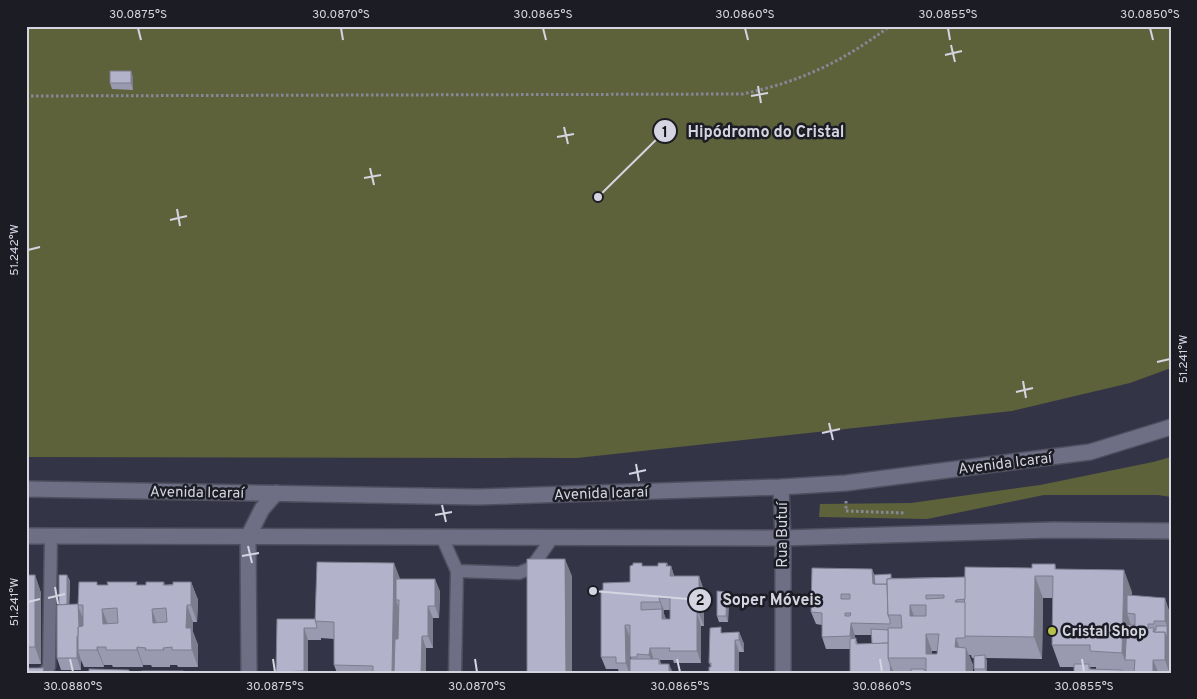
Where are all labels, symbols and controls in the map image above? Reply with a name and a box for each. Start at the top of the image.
text: 30.0875°S [109,7,167,23]
text: 30.0870°S [312,7,370,23]
text: 30.0865°S [513,7,573,23]
text: 30.0860°S [715,7,775,23]
text: 30.0855°S [918,7,978,23]
text: 30.0850°S [1120,7,1180,23]
callout: Hipódromo do Cristal [653,116,855,147]
text: Hipódromo do Cristal [687,123,845,143]
text: 1 [662,124,668,143]
text: 51.242°W [7,224,23,276]
text: 51.241°W [1176,335,1192,383]
street label: Avenida Icaraí [957,449,1054,480]
street label: Avenida Icaraí [150,483,245,504]
street label: Avenida Icaraí [554,483,650,506]
street label: Rua Butuí [774,501,793,568]
text: 51.241°W [7,578,23,626]
callout: Soper Móveis [688,584,832,615]
text: Soper Móveis [722,591,822,611]
text: 2 [695,592,705,611]
place label: Cristal Shop [1062,623,1147,642]
marker: Cristal Shop [1046,625,1058,637]
text: 30.0880°S [43,679,103,695]
text: 30.0875°S [246,679,304,695]
text: 30.0870°S [448,679,506,695]
text: 30.0865°S [650,679,710,695]
text: 30.0860°S [852,679,912,695]
text: 30.0855°S [1054,679,1114,695]

